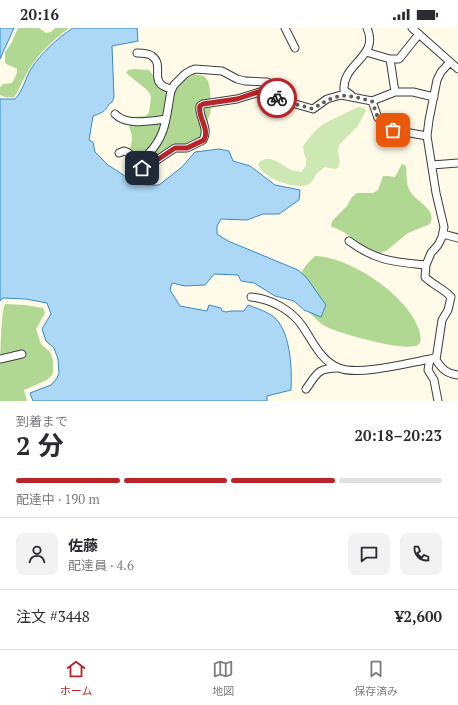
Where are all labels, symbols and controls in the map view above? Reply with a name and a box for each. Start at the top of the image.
text: 20:16 [20,4,59,24]
courier [257,78,297,118]
icon: bike [266,87,288,109]
pin [376,113,410,147]
icon: bag [382,119,404,141]
pin [125,151,159,185]
icon: home [131,157,153,179]
text: 到着まで [16,412,68,430]
text: 20:18–20:23 [355,425,442,445]
text: 2 分 [16,428,64,462]
text: 配達中 · 190 m [16,490,100,508]
button: person [16,533,58,575]
button: chat [348,533,390,575]
button: phone [400,533,442,575]
text: 佐藤 [68,535,98,555]
text: 配達員 · 4.6 [68,556,134,574]
text: 注文 #3448 [16,606,90,626]
text: ¥2,600 [395,606,442,626]
tab: ホーム [60,658,93,698]
tab: 地図 [212,658,234,698]
tab: 保存済み [354,658,398,698]

